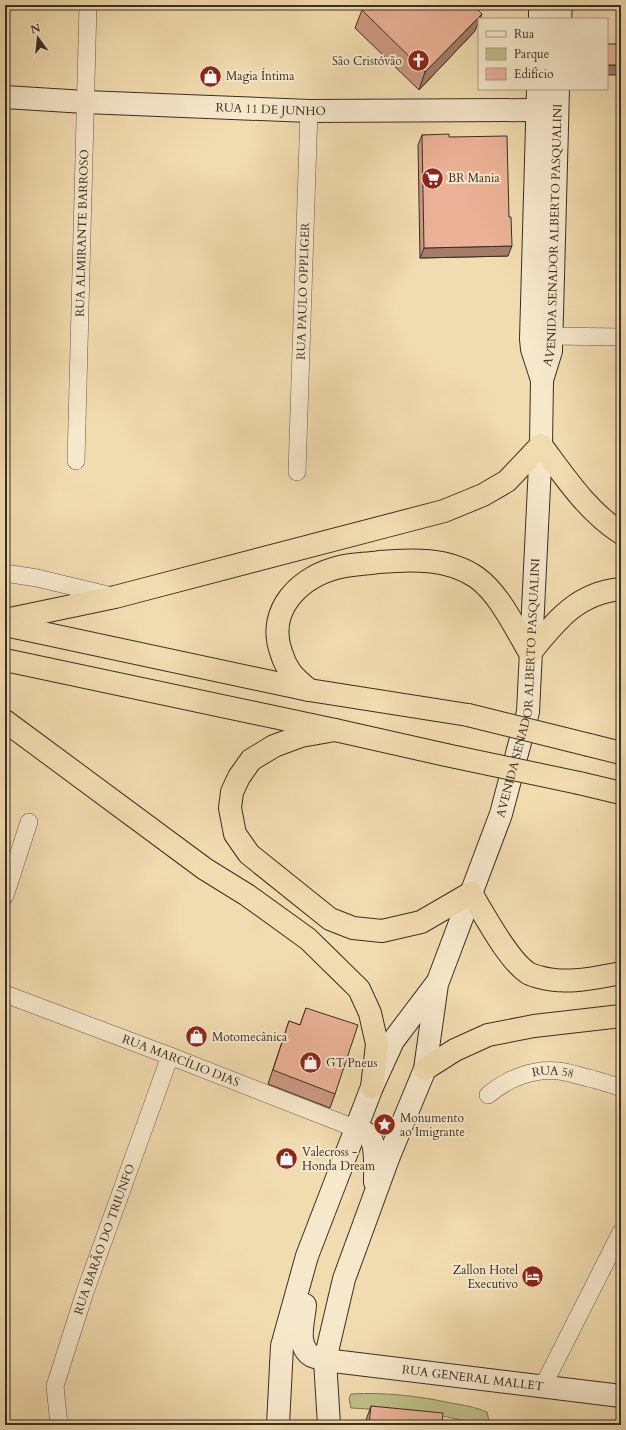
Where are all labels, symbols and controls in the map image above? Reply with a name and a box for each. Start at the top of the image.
north arrow [18,18,58,58]
legend [478,18,608,90]
text: N [29,20,43,37]
text: Rua [514,26,535,42]
text: Parque [514,46,549,62]
church icon: São Cristóvão [405,48,431,74]
place label: São Cristóvão [332,53,403,69]
shop icon: Magia Íntima [197,63,223,89]
text: Edifício [514,66,554,82]
place label: Magia Íntima [226,67,295,84]
street label: RUA 11 DE JUNHO [215,99,326,119]
street label: AVENIDA SENADOR ALBERTO PASQUALINI [539,104,566,368]
street label: RUA ALMIRANTE BARROSO [72,149,92,317]
supermarket icon: BR Mania [419,165,445,191]
place label: BR Mania [448,170,500,186]
street label: RUA PAULO OPPLIGER [293,221,313,360]
street label: AVENIDA SENADOR ALBERTO PASQUALINI [492,558,543,819]
shop icon: Motomecânica [184,1024,210,1050]
place label: Motomecânica [212,1029,288,1045]
street label: RUA MARCÍLIO DIAS [120,1031,242,1090]
shop icon: GT Pneus [297,1050,323,1076]
place label: GT Pneus [326,1055,378,1071]
street label: RUA 58 [531,1062,576,1082]
place label: Monumento ao Imigrante [400,1110,465,1140]
place icon: Monumento ao Imigrante [371,1112,397,1138]
place label: Valecross - Honda Dream [302,1144,376,1174]
shop icon: Valecross - Honda Dream [273,1146,299,1172]
street label: RUA BARÃO DO TRIUNFO [70,1162,138,1317]
place label: Zallon Hotel Executivo [453,1262,519,1292]
hotel icon: Zallon Hotel Executivo [520,1264,546,1290]
street label: RUA GENERAL MALLET [401,1361,545,1395]

